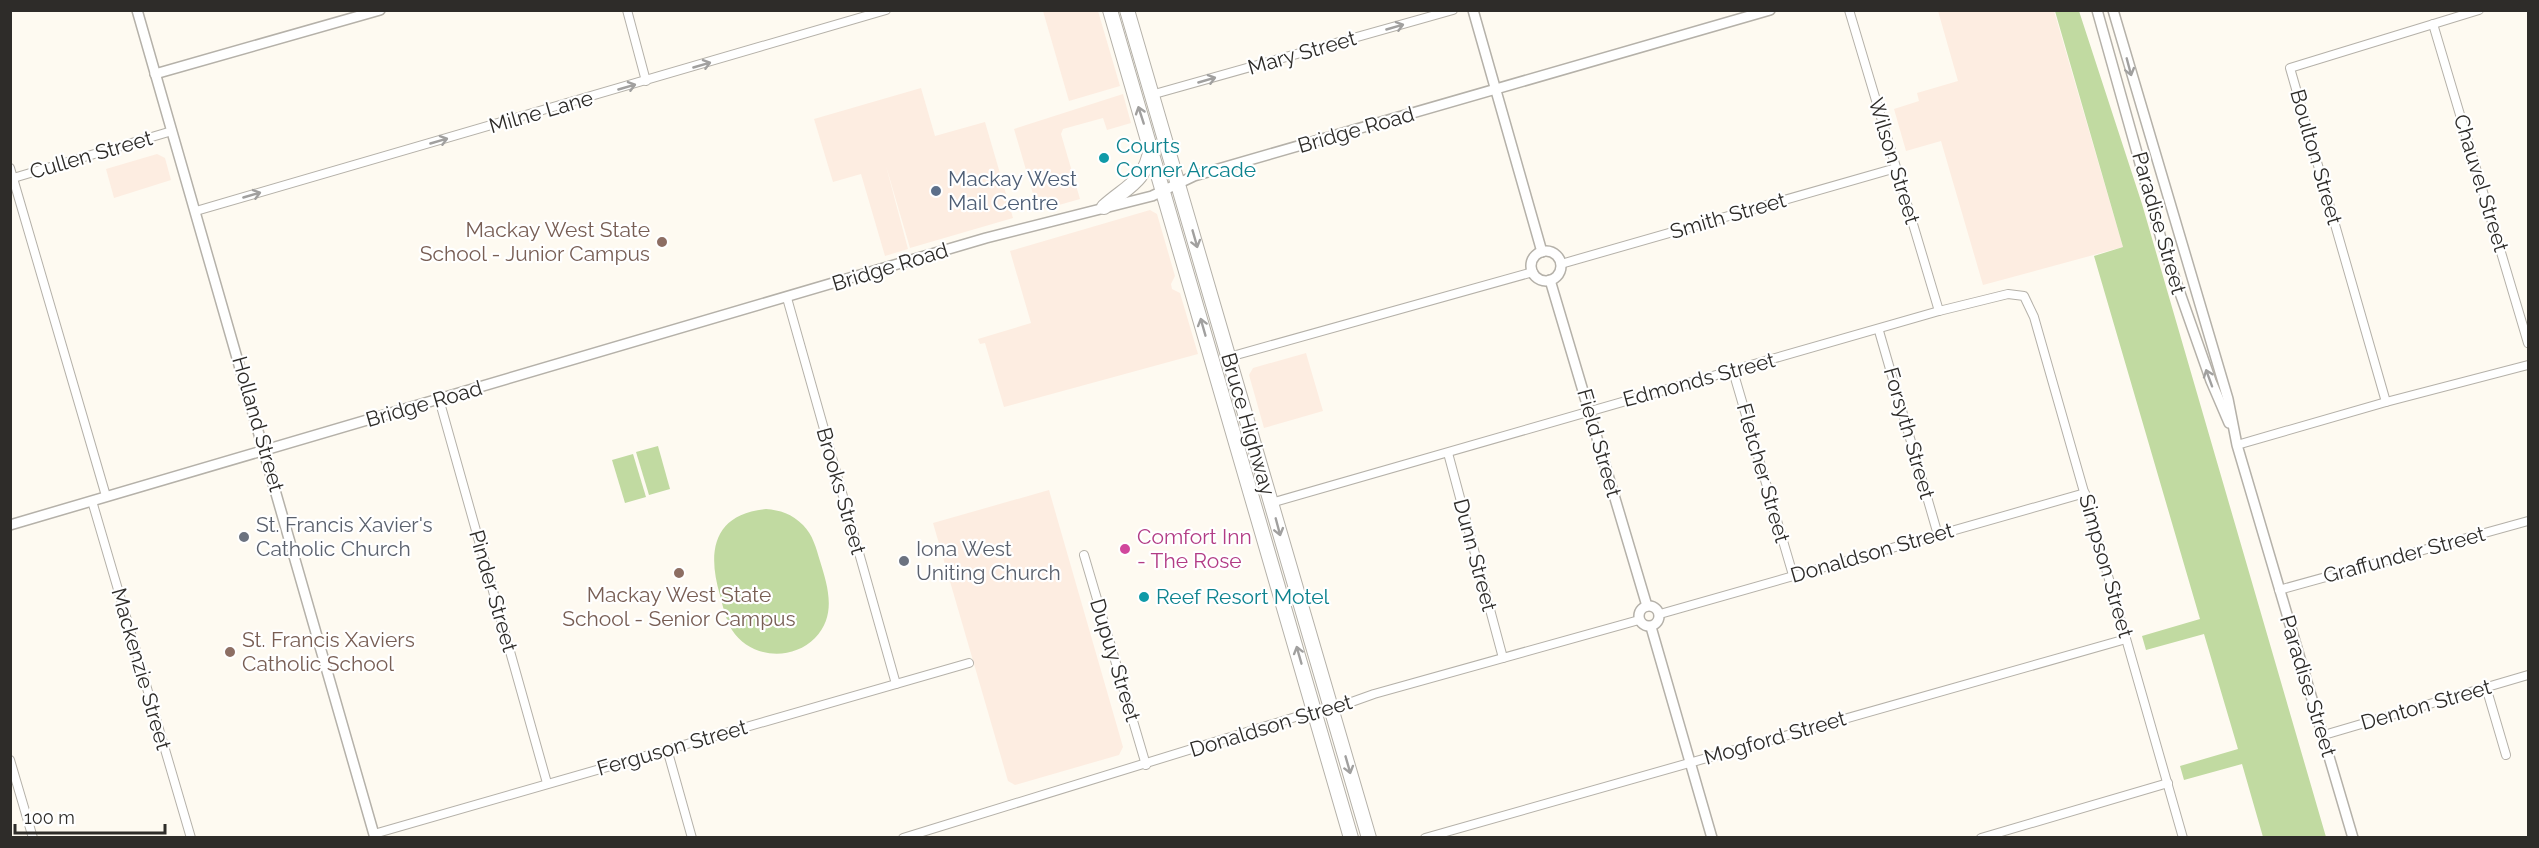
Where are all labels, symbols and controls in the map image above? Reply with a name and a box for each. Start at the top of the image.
one-way arrow [1385,21,1404,32]
street label: Mary Street [1245,25,1359,80]
one-way arrow [2123,57,2135,76]
one-way arrow [692,59,711,70]
one-way arrow [1197,73,1216,85]
one-way arrow [617,81,636,92]
street label: Milne Lane [486,85,596,138]
street label: Boulton Street [2285,86,2348,228]
street label: Wilson Street [1863,95,1926,227]
street label: Bridge Road [1295,101,1417,158]
one-way arrow [1134,106,1145,125]
street label: Chauvel Street [2449,111,2514,255]
street label: Cullen Street [27,125,155,184]
place label: Courts Corner Arcade [1116,133,1256,182]
one-way arrow [429,135,448,146]
street label: Paradise Street [2127,149,2192,297]
marker: Courts Corner Arcade [1097,151,1111,165]
place label: Mackay West Mail Centre [948,166,1077,215]
marker: Mackay West Mail Centre [929,184,943,198]
street label: Smith Street [1667,187,1789,244]
one-way arrow [242,189,261,200]
place label: Mackay West State School - Junior Campus [420,217,650,266]
one-way arrow [1190,229,1201,248]
marker: Mackay West State School - Junior Campus [655,235,669,249]
street label: Bridge Road [829,237,951,296]
one-way arrow [1197,317,1208,336]
street label: Edmonds Street [1620,347,1778,412]
street label: Bruce Highway [1216,350,1281,498]
street label: Holland Street [227,353,290,494]
street label: Forsyth Street [1879,364,1940,502]
one-way arrow [2203,369,2214,387]
street label: Bridge Road [363,375,485,432]
street label: Field Street [1572,386,1627,500]
street label: Fletcher Street [1732,400,1795,545]
street label: Brooks Street [811,425,872,557]
street label: Simpson Street [2074,491,2139,640]
street label: Dunn Street [1448,496,1503,614]
place label: St. Francis Xavier's Catholic Church [256,512,433,561]
street label: Donaldson Street [1787,517,1956,588]
one-way arrow [1273,518,1284,537]
street label: Graffunder Street [2320,521,2488,588]
place label: Comfort Inn - The Rose [1137,524,1252,573]
street label: Pinder Street [464,527,523,655]
marker: St. Francis Xavier's Catholic Church [237,530,251,544]
place label: Iona West Uniting Church [916,536,1061,585]
marker: Comfort Inn - The Rose [1118,542,1132,556]
marker: Iona West Uniting Church [897,554,911,568]
marker: Mackay West State School - Senior Campus [672,566,686,580]
place label: Mackay West State School - Senior Campus [562,582,796,631]
place label: Reef Resort Motel [1156,584,1330,609]
street label: Mackenzie Street [106,585,177,753]
marker: Reef Resort Motel [1137,590,1151,604]
street label: Dupuy Street [1085,595,1146,724]
street label: Paradise Street [2275,612,2342,760]
place label: St. Francis Xaviers Catholic School [242,627,415,676]
marker: St. Francis Xaviers Catholic School [223,645,237,659]
one-way arrow [1292,646,1304,665]
street label: Denton Street [2358,674,2494,735]
street label: Donaldson Street [1187,689,1355,762]
street label: Mogford Street [1701,705,1849,770]
street label: Ferguson Street [594,714,750,781]
one-way arrow [1343,755,1354,774]
scale bar [15,797,165,835]
text: 100 m [24,807,75,828]

